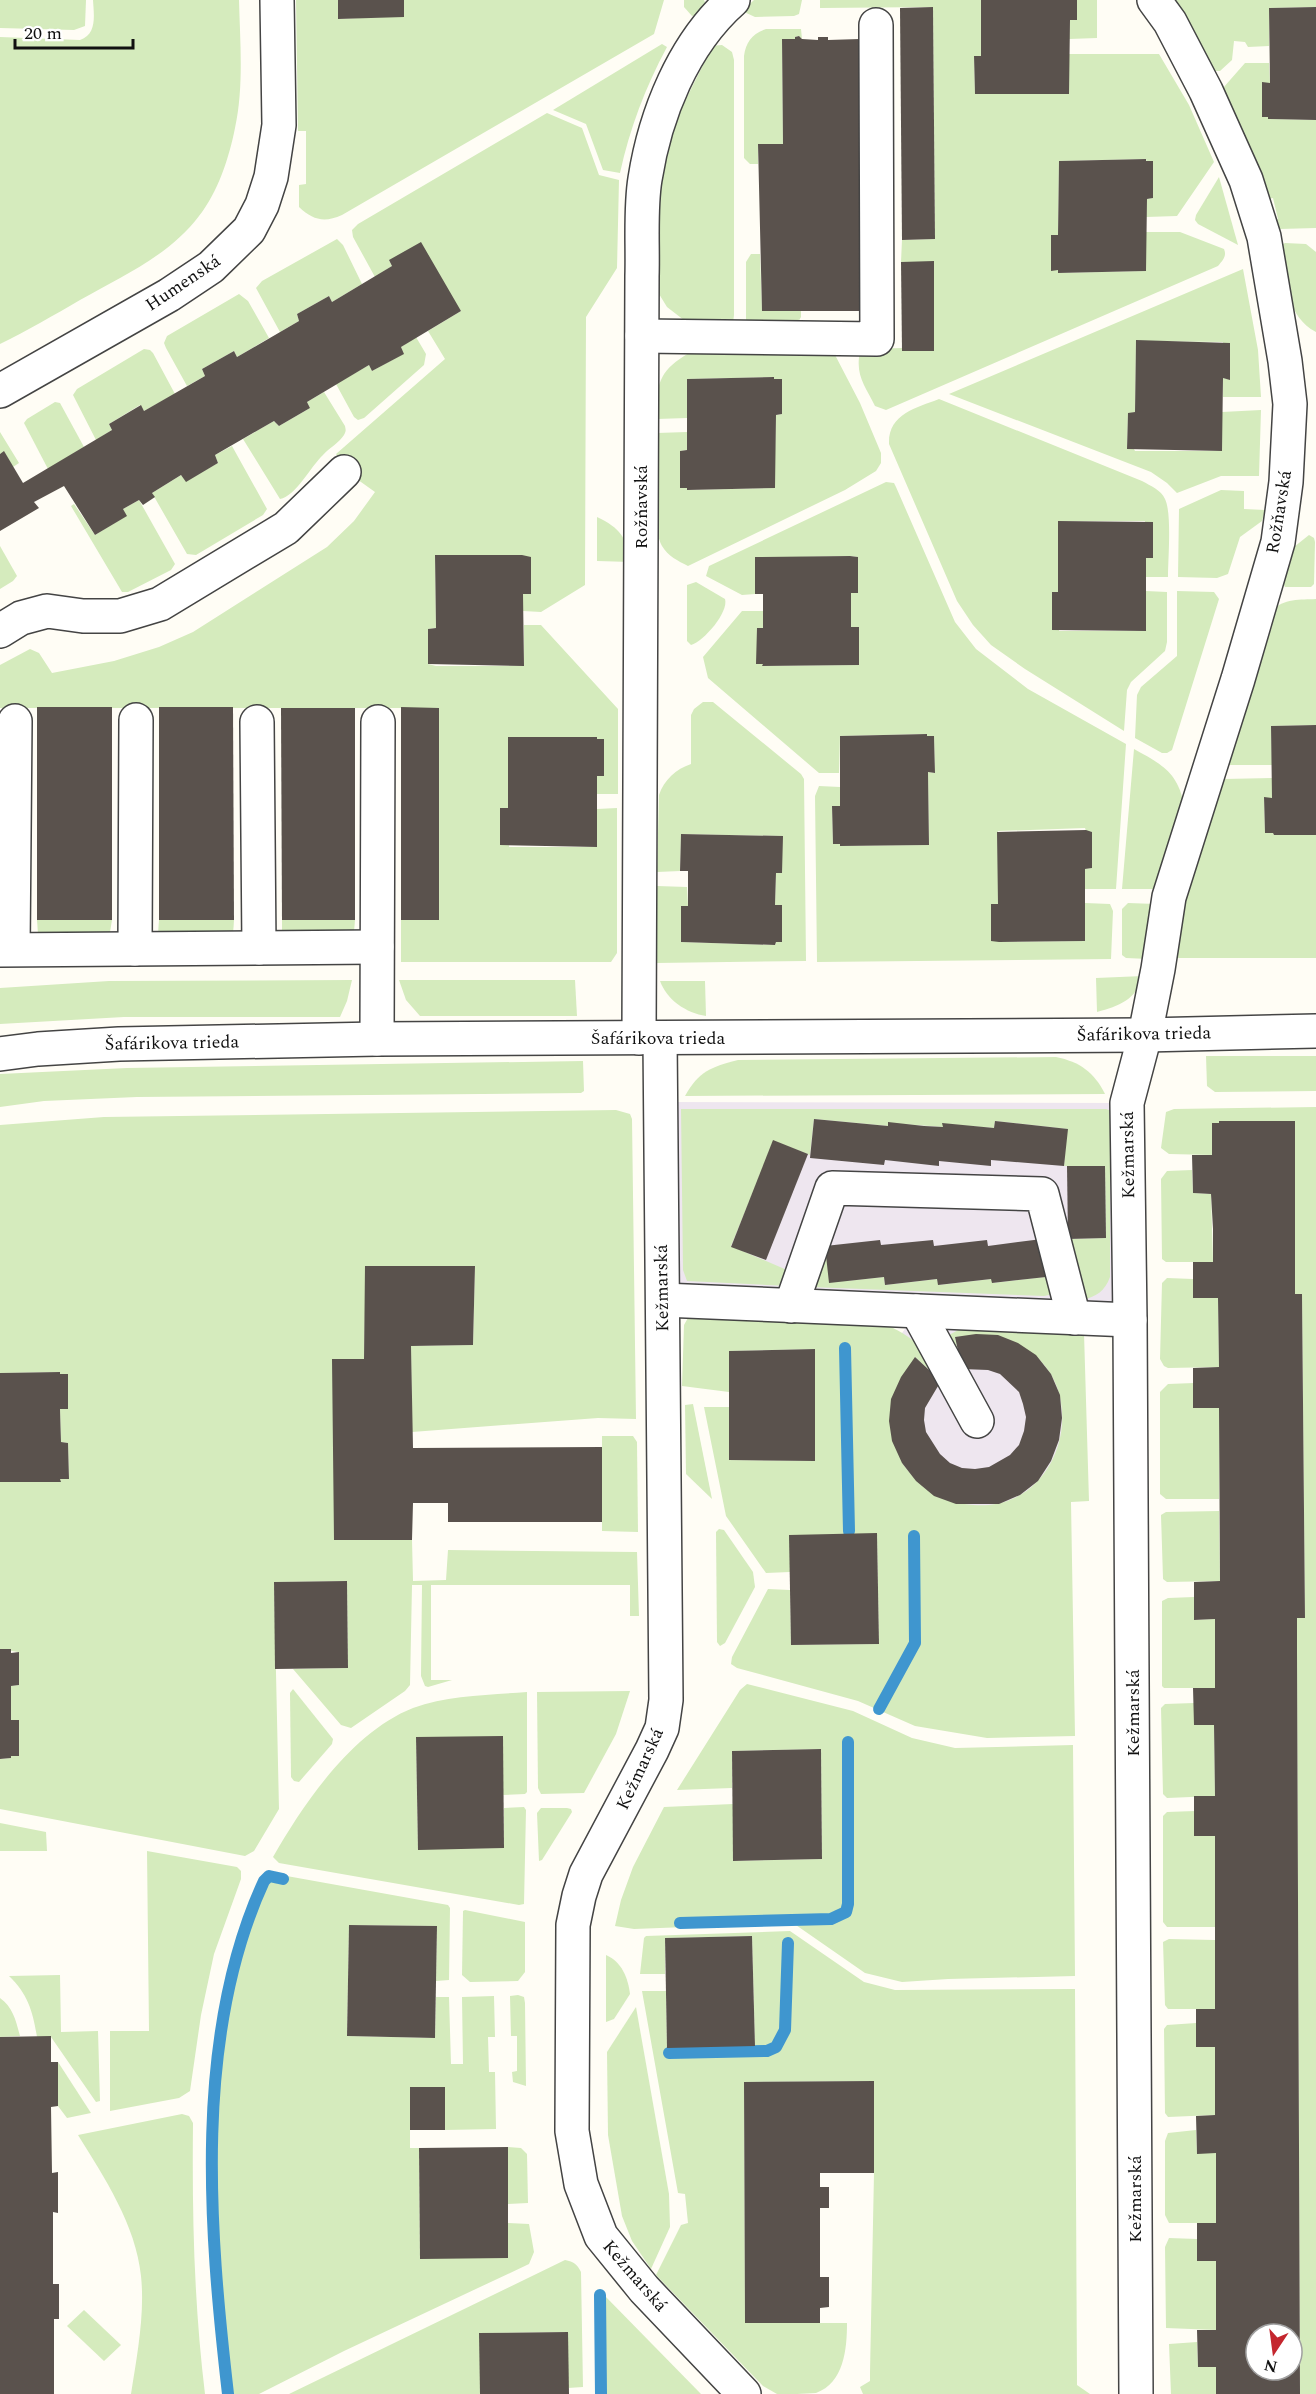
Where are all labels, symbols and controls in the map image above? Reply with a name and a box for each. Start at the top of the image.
scale bar [15,12,134,50]
text: 20 m [24,20,62,47]
street label: Humenská [140,248,226,318]
street label: Rožňavská [628,465,655,549]
street label: Rožňavská [1259,468,1299,556]
street label: Šafárikova trieda [1077,1019,1212,1049]
street label: Šafárikova trieda [591,1025,725,1052]
street label: Šafárikova trieda [105,1028,240,1058]
street label: Kežmarská [1114,1111,1142,1199]
street label: Kežmarská [648,1244,676,1332]
street label: Kežmarská [1120,1669,1147,1757]
street label: Kežmarská [609,1723,671,1814]
street label: Kežmarská [1122,2155,1149,2243]
street label: Kežmarská [596,2234,674,2318]
north arrow [1244,2322,1304,2382]
text: N [1262,2352,1280,2379]

